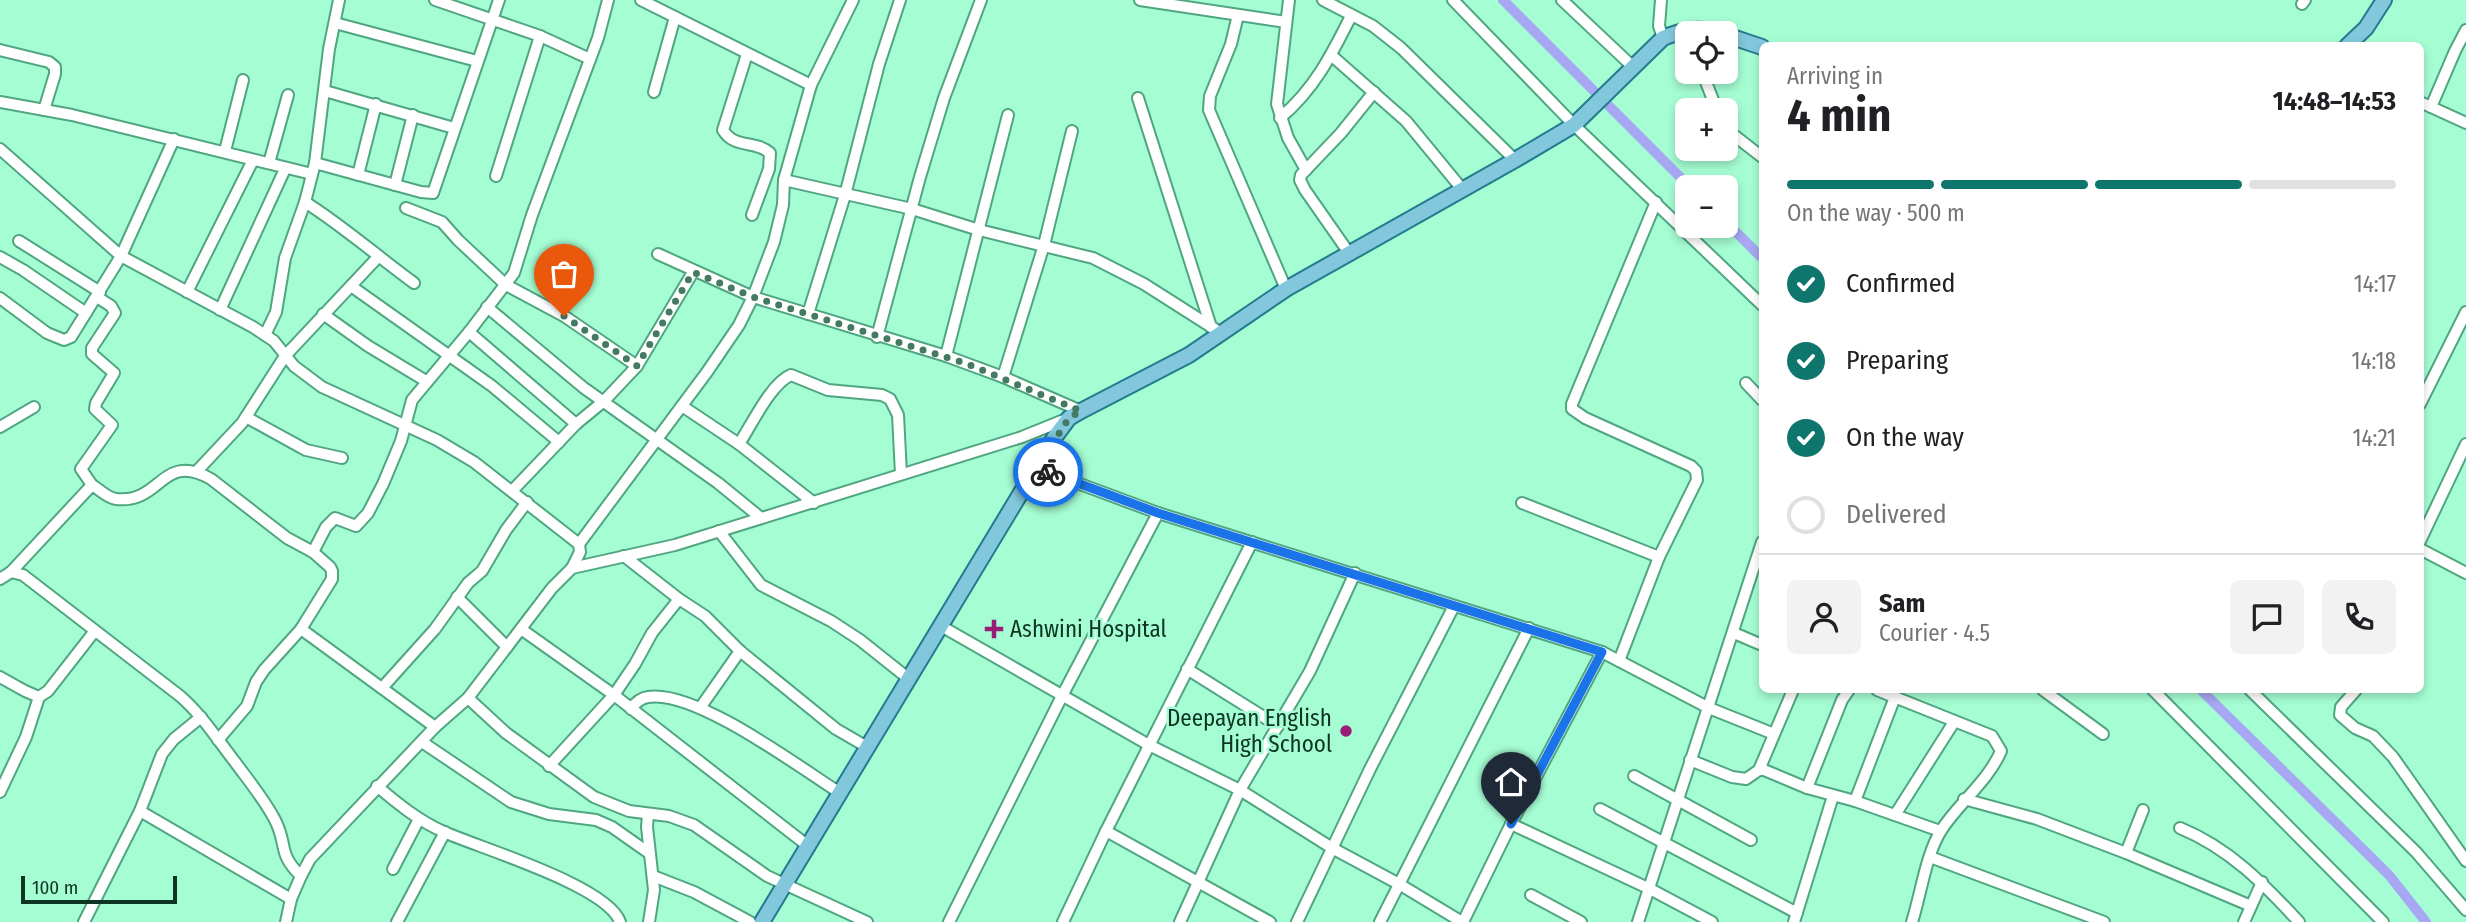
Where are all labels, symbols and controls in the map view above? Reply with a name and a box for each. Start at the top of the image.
map controls [1675,21,1738,238]
button: locate [1675,21,1738,84]
text: Arriving in [1787,62,1883,90]
text: 14:48–14:53 [2273,86,2396,117]
text: 4 min [1787,88,1891,143]
button: + [1675,98,1738,161]
button: − [1675,175,1738,238]
text: On the way · 500 m [1787,199,1965,227]
pin [534,244,594,316]
icon: bag [545,255,583,293]
icon: check [1787,265,1825,303]
text: Confirmed [1846,268,1956,299]
text: 14:17 [2354,270,2396,298]
icon: check [1787,342,1825,380]
text: Preparing [1846,345,1948,376]
text: 14:18 [2351,347,2396,375]
icon: check [1787,419,1825,457]
text: On the way [1846,422,1964,453]
text: 14:21 [2352,424,2396,452]
courier [1013,437,1083,507]
icon: bike [1029,453,1067,491]
text: Delivered [1846,499,1947,530]
button: person [1787,580,1861,654]
button: chat [2230,580,2304,654]
button: phone [2322,580,2396,654]
text: Sam [1879,588,1925,619]
place label: Ashwini Hospital [1010,615,1167,643]
marker: Ashwini Hospital [984,619,1004,639]
text: Courier · 4.5 [1879,619,1990,647]
place label: Deepayan English High School [1167,704,1332,758]
marker: Deepayan English High School [1338,723,1354,739]
pin [1481,752,1541,824]
icon: home [1492,763,1530,801]
scale bar [21,873,177,905]
text: 100 m [32,876,78,899]

